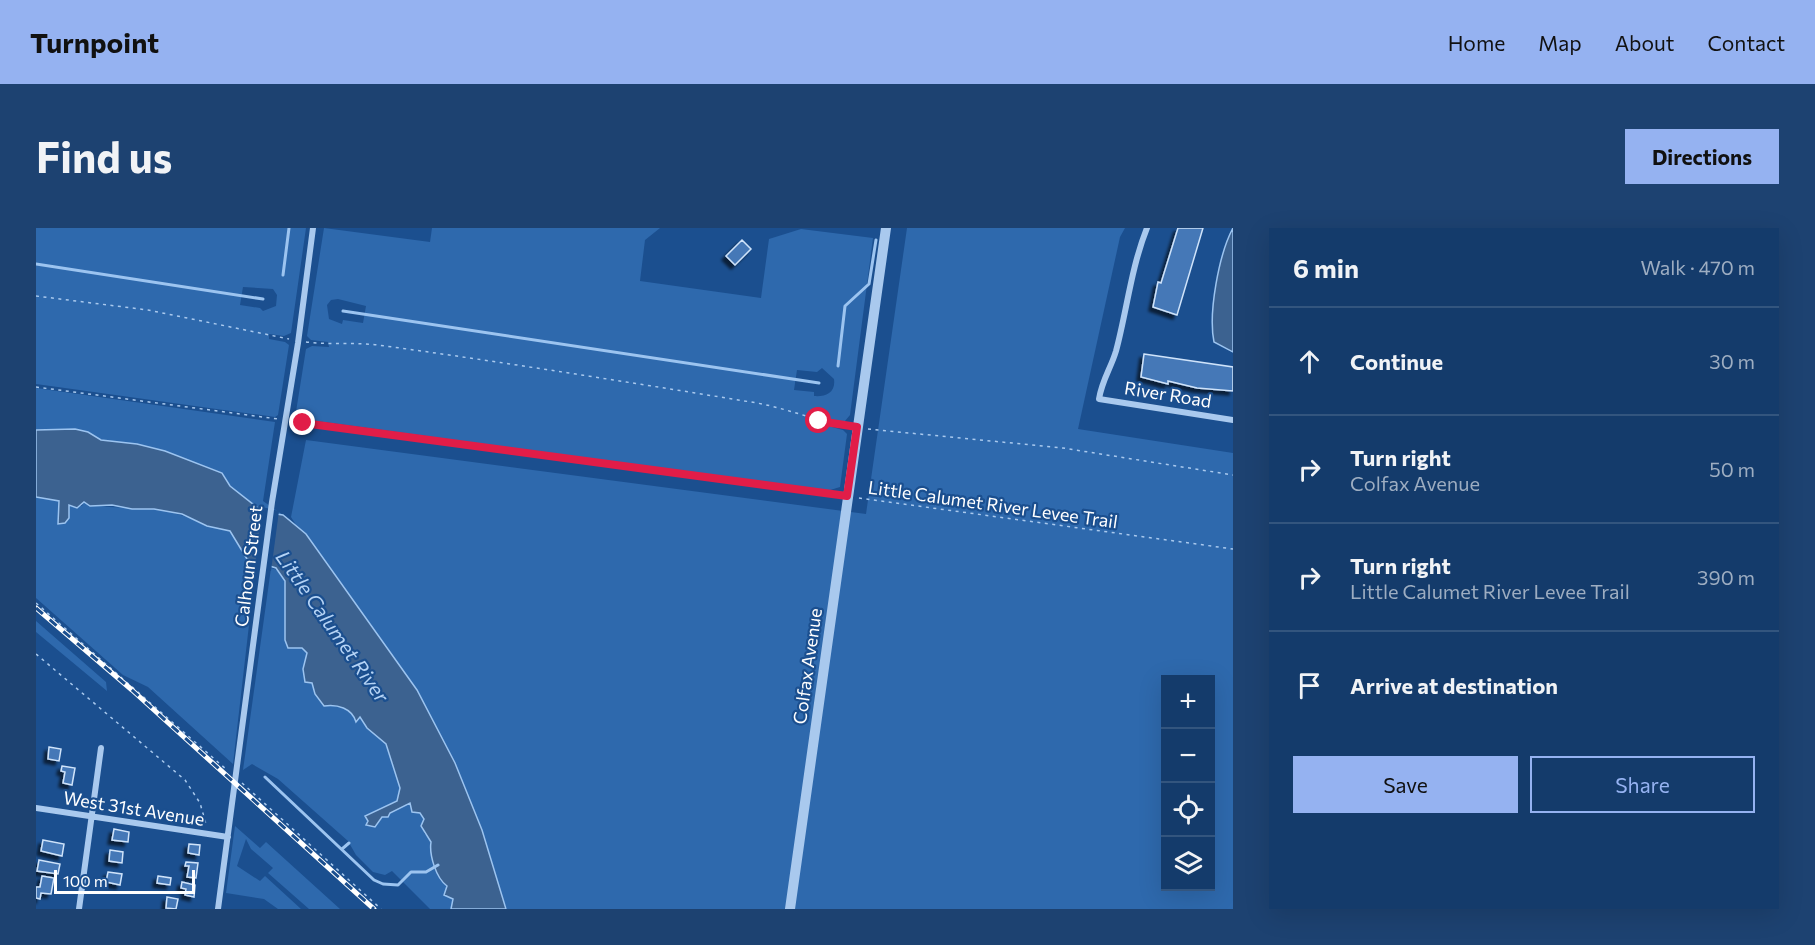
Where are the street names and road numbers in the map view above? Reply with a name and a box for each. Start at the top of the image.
street label: River Road [1123,376,1213,412]
street label: Little Calumet River Levee Trail [867,476,1119,532]
street label: Calhoun Street [230,504,266,628]
street label: Colfax Avenue [788,607,826,725]
street label: West 31st Avenue [62,786,206,830]

